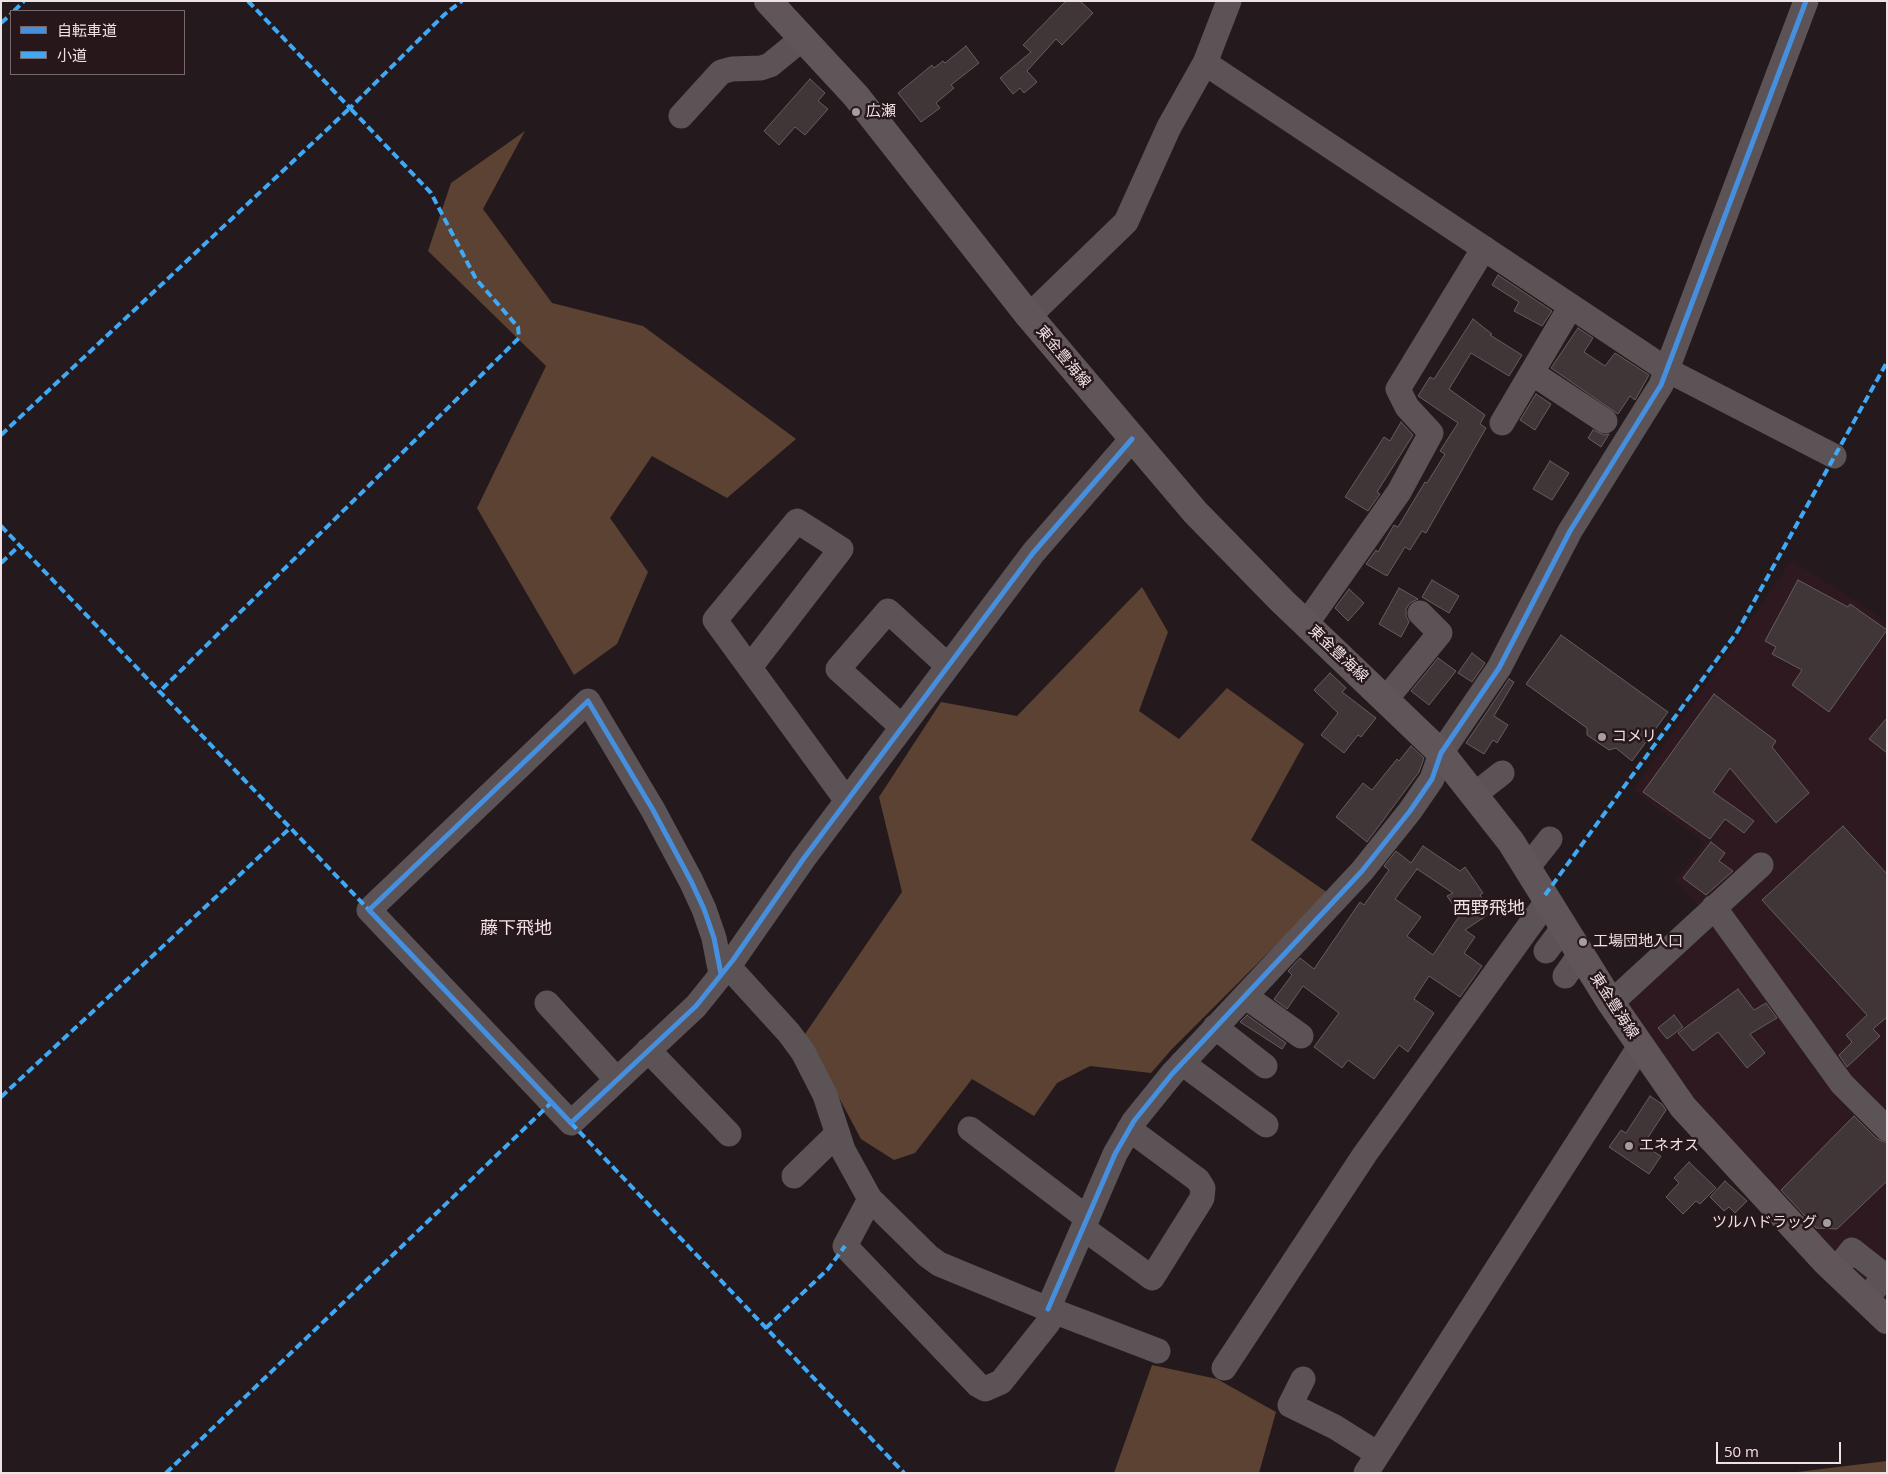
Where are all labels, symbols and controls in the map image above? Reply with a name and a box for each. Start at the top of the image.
legend [10,10,185,75]
text: 自転車道 [57,20,117,40]
text: 小道 [57,45,87,65]
place label: 広瀬 [866,103,896,121]
marker: 広瀬 [850,106,862,118]
street label: 東金豊海線 [1032,322,1094,392]
street label: 東金豊海線 [1304,622,1372,686]
place label: コメリ [1612,728,1657,746]
marker: コメリ [1596,731,1608,743]
district label: 西野飛地 [1453,898,1525,920]
district label: 藤下飛地 [480,918,552,940]
place label: 工場団地入口 [1593,933,1683,951]
marker: 工場団地入口 [1577,936,1589,948]
street label: 東金豊海線 [1586,970,1642,1042]
place label: エネオス [1639,1137,1699,1155]
marker: エネオス [1623,1140,1635,1152]
place label: ツルハドラッグ [1712,1214,1817,1232]
marker: ツルハドラッグ [1821,1217,1833,1229]
scale bar [1718,1432,1843,1464]
text: 50 m [1724,1441,1759,1461]

